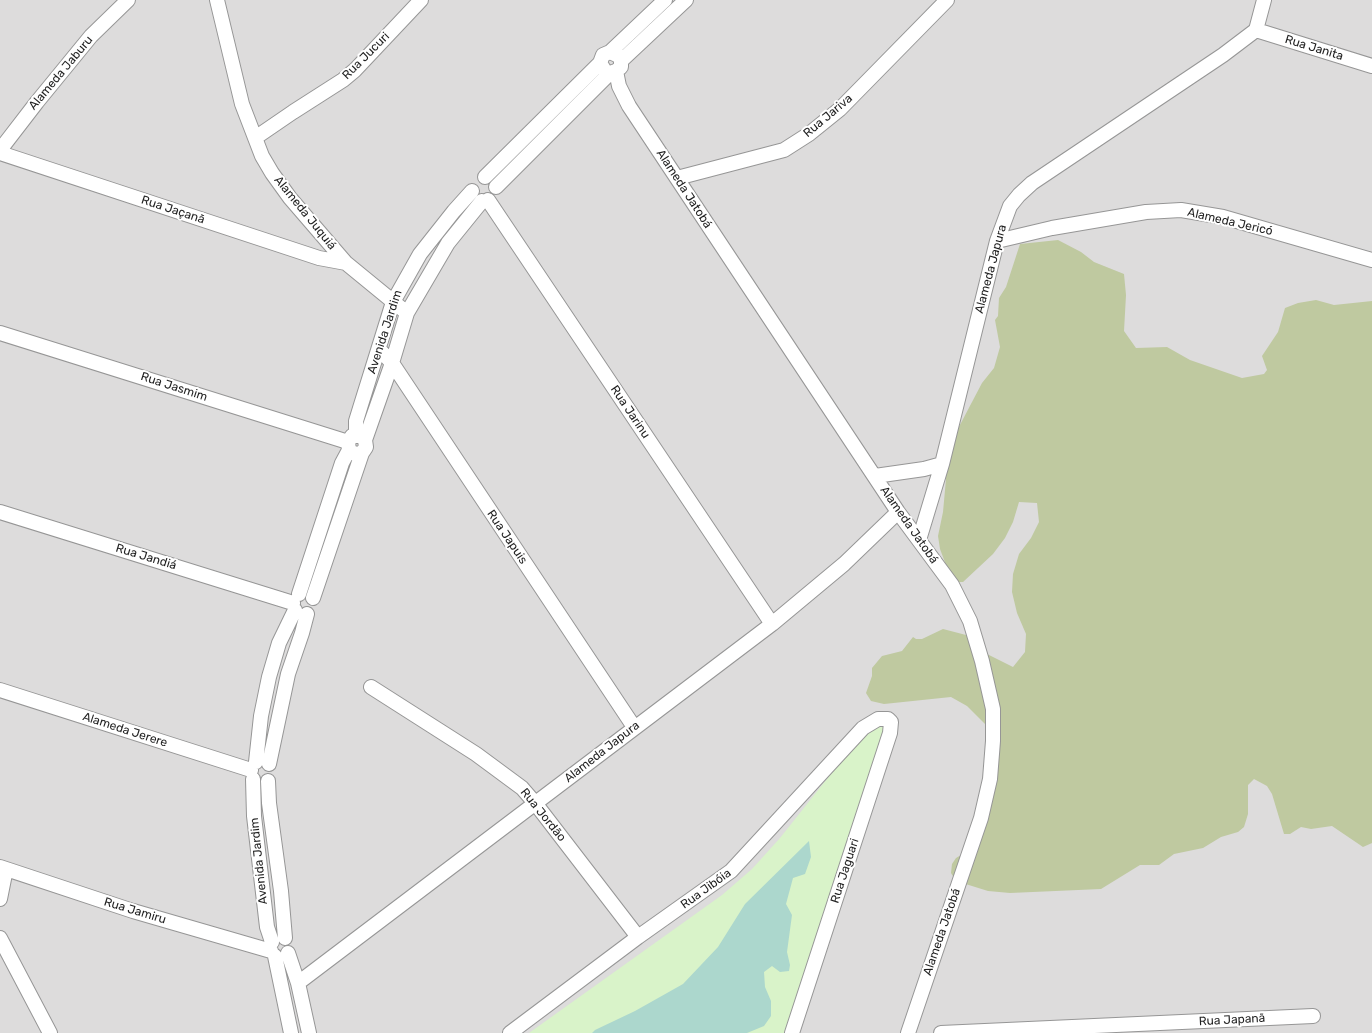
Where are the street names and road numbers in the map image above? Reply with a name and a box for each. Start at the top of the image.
street label: Rua Jucuri [339,29,393,83]
street label: Rua Janita [1283,32,1345,64]
street label: Alameda Jaburu [26,33,96,113]
street label: Rua Jariva [801,91,855,141]
street label: Alameda Jatobá [653,147,715,231]
street label: Alameda Juquiá [271,173,339,253]
street label: Rua Jaçanã [139,193,207,227]
street label: Alameda Jericó [1186,205,1274,239]
street label: Alameda Japura [972,223,1010,315]
street label: Avenida Jardim [365,288,405,376]
street label: Rua Jasmim [139,369,209,405]
street label: Rua Jarinu [607,383,653,441]
street label: Alameda Jatobá [877,484,941,566]
street label: Rua Japuis [484,507,530,567]
street label: Rua Jandiá [114,541,178,573]
street label: Alameda Jerere [81,710,169,750]
street label: Alameda Japura [562,718,642,786]
street label: Rua Jordão [517,786,569,844]
street label: Avenida Jardim [247,817,271,905]
street label: Rua Jaguari [828,837,862,905]
street label: Rua Jibóia [678,866,734,912]
street label: Alameda Jatobá [920,887,964,977]
street label: Rua Jamiru [102,895,168,927]
street label: Rua Japanã [1198,1011,1266,1029]

